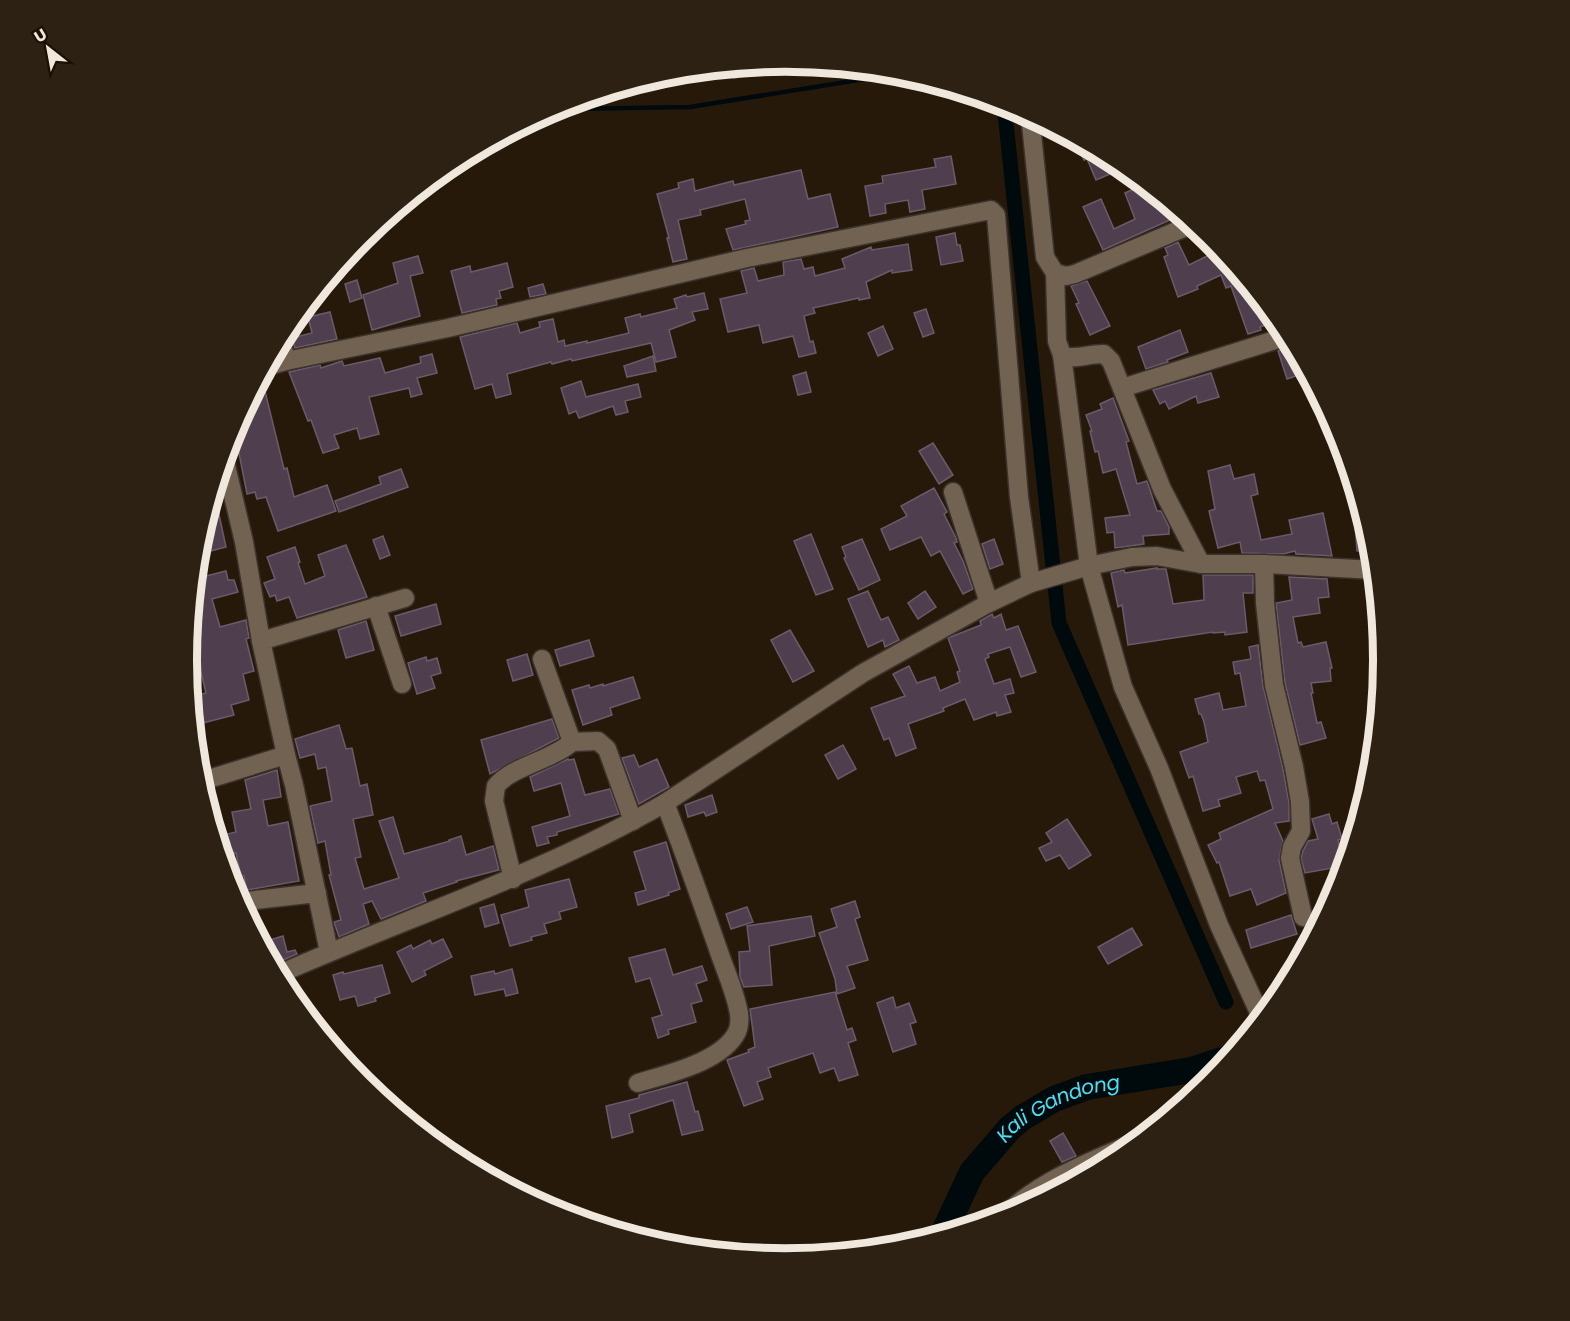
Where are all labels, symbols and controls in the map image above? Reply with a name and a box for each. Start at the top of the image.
north arrow [18,18,78,78]
text: U [30,23,51,48]
water label: Kali Gandong [990,1068,1122,1148]

